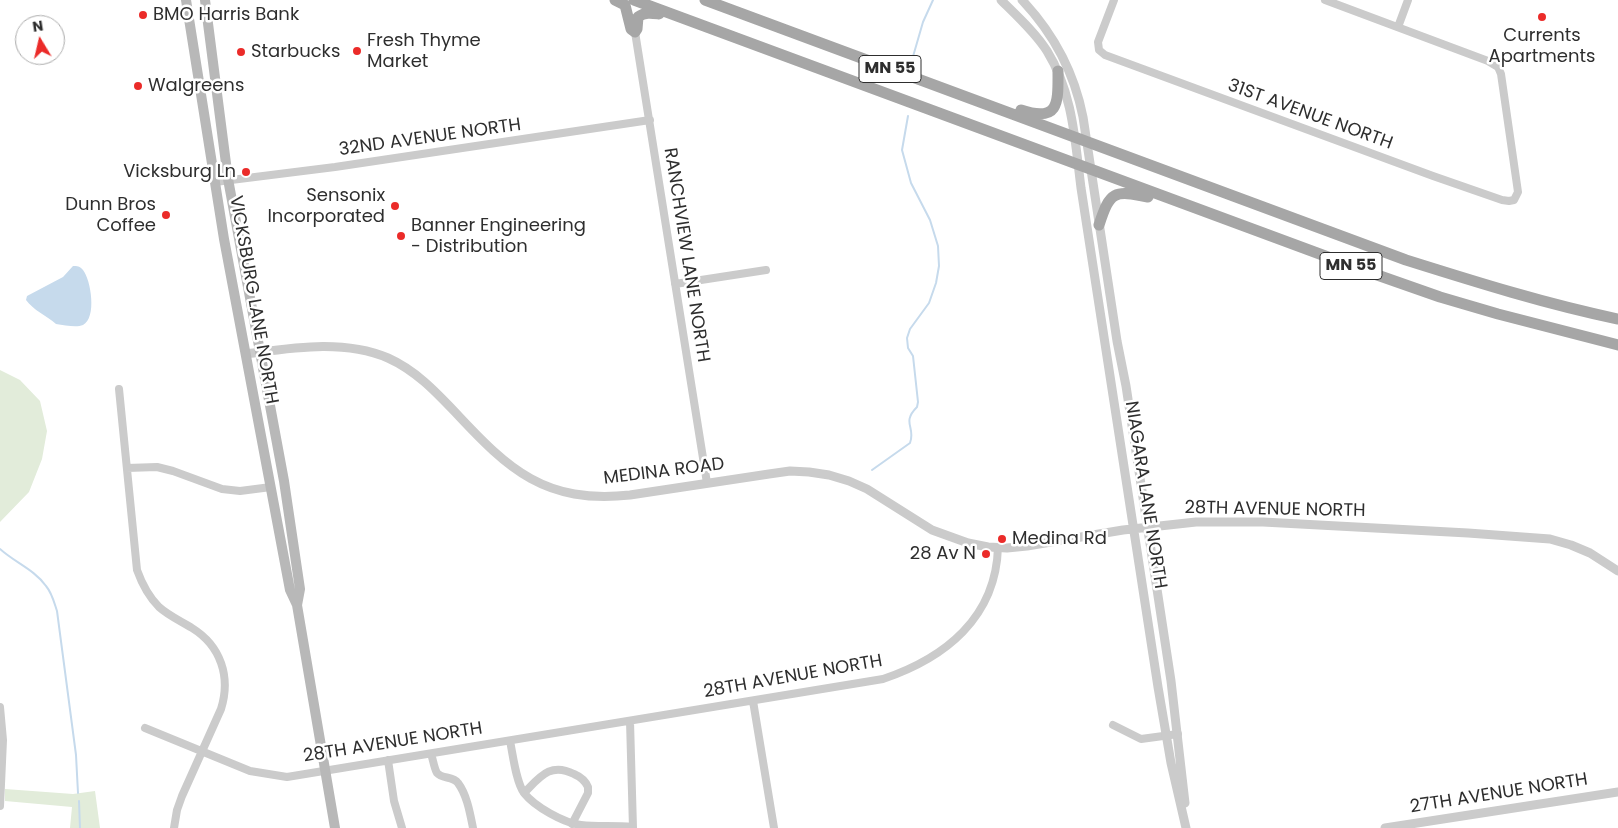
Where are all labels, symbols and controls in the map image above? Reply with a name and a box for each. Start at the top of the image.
place label: BMO Harris Bank [153,4,299,26]
marker: BMO Harris Bank [137,9,149,21]
marker: Currents Apartments [1536,11,1548,23]
north arrow [15,15,65,65]
text: N [31,15,45,37]
place label: Currents Apartments [1489,25,1595,68]
place label: Fresh Thyme Market [367,30,481,72]
place label: Starbucks [251,41,340,63]
marker: Fresh Thyme Market [351,45,363,57]
marker: Starbucks [235,46,247,58]
road number: MN 55 [859,56,921,82]
place label: Walgreens [148,75,244,97]
street label: 31ST AVENUE NORTH [1225,75,1395,155]
marker: Walgreens [132,80,144,92]
street label: 32ND AVENUE NORTH [338,115,522,161]
street label: RANCHVIEW LANE NORTH [658,146,714,364]
place label: Vicksburg Ln [123,161,236,183]
marker: Vicksburg Ln [240,166,252,178]
place label: Sensonix Incorporated [267,185,385,228]
place label: Dunn Bros Coffee [65,194,156,236]
street label: VICKSBURG LANE NORTH [224,194,282,406]
marker: Sensonix Incorporated [389,200,401,212]
marker: Dunn Bros Coffee [160,209,172,221]
place label: Banner Engineering - Distribution [411,215,586,258]
marker: Banner Engineering - Distribution [395,230,407,242]
road number: MN 55 [1320,252,1382,280]
street label: NIAGARA LANE NORTH [1119,400,1171,590]
street label: MEDINA ROAD [602,454,726,490]
street label: 28TH AVENUE NORTH [1184,498,1366,522]
place label: Medina Rd [1012,528,1107,550]
marker: Medina Rd [996,533,1008,545]
place label: 28 Av N [910,543,976,565]
marker: 28 Av N [980,548,992,560]
street label: 28TH AVENUE NORTH [702,651,884,703]
street label: 28TH AVENUE NORTH [302,718,484,768]
street label: 27TH AVENUE NORTH [1409,769,1589,819]

